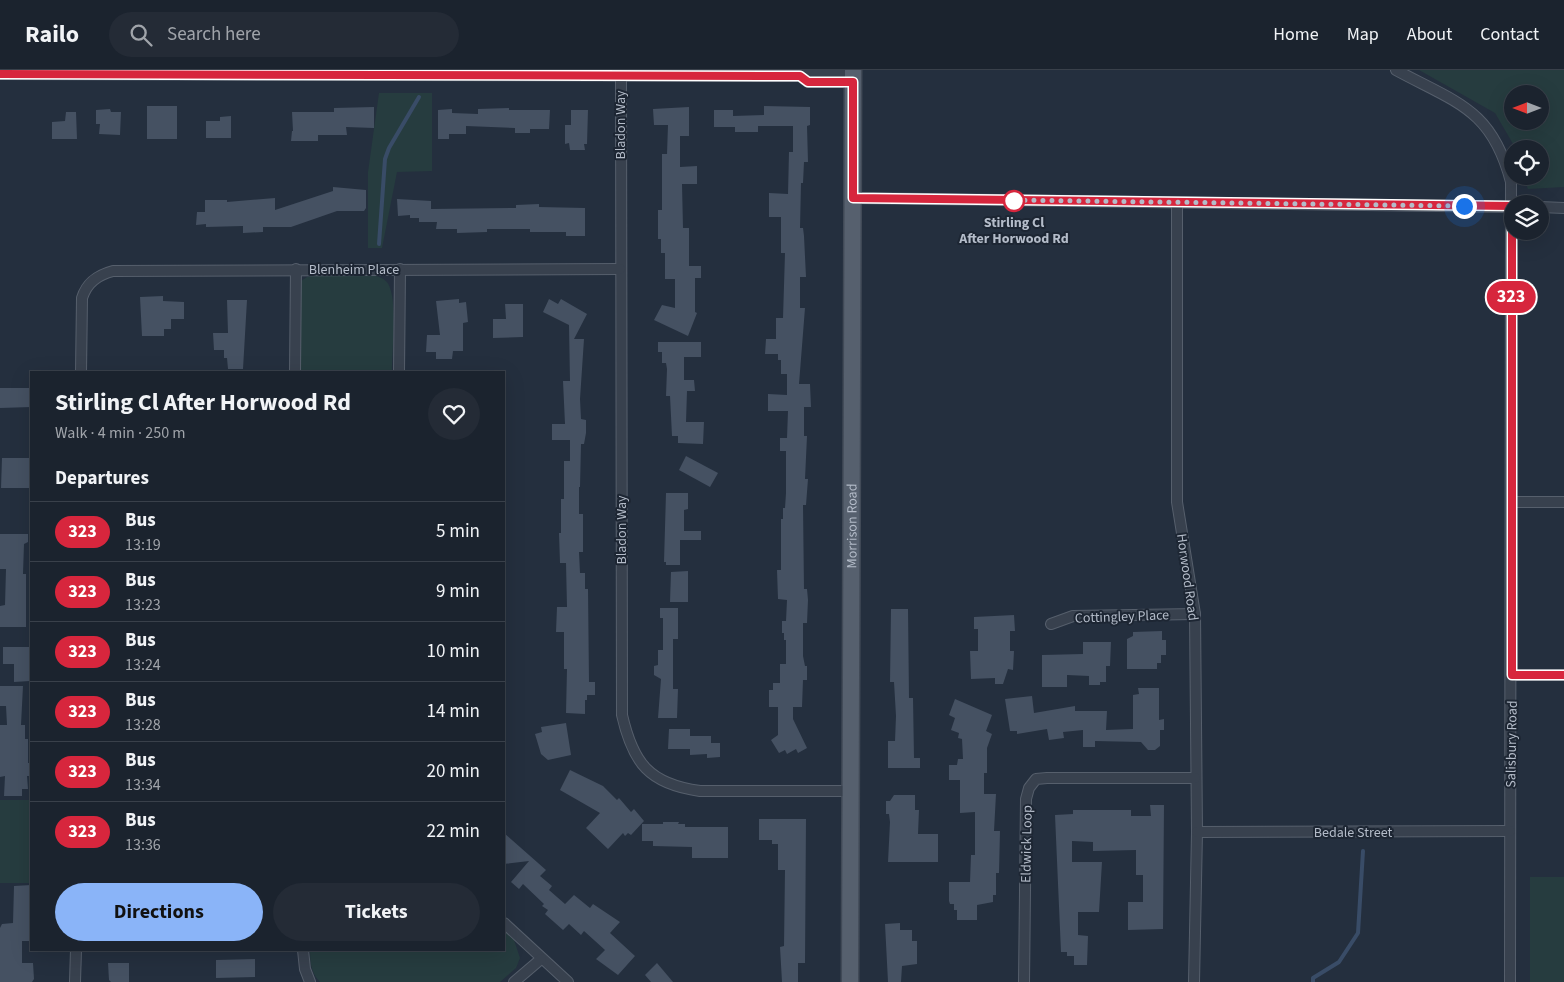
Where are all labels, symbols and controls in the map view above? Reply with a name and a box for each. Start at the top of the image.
search box [109,12,459,57]
text: Railo [25,17,79,52]
icon: search [127,21,155,49]
text: Search here [167,21,261,48]
text: Home [1273,22,1319,47]
text: Map [1347,22,1379,47]
text: About [1407,22,1452,47]
text: Contact [1480,22,1539,47]
north arrow [1504,85,1549,130]
map controls [1504,85,1549,240]
street label: Bladon Way [611,90,631,160]
button: locate [1504,140,1549,185]
marker: Stirling Cl After Horwood Rd [1003,190,1025,212]
your location [1452,194,1477,219]
button: layers [1504,195,1549,240]
place label: Stirling Cl After Horwood Rd [958,213,1069,249]
street label: Blenheim Place [309,260,399,280]
line badge: 323 [1482,281,1540,313]
text: 323 [1497,284,1525,309]
text: Stirling Cl After Horwood Rd [55,385,351,420]
button: heart [428,388,480,440]
text: Walk · 4 min · 250 m [55,422,186,444]
text: Departures [55,465,149,492]
street label: Morrison Road [842,483,863,569]
street label: Bladon Way [612,495,632,565]
text: Bus [125,507,156,534]
text: 5 min [436,518,480,545]
text: 323 [68,519,97,544]
street label: Horwood Road [1171,532,1203,622]
text: 13:19 [125,534,161,556]
text: Bus [125,567,156,594]
text: 9 min [436,578,480,605]
text: 323 [68,579,97,604]
text: 13:23 [125,594,161,616]
street label: Cottingley Place [1075,605,1170,629]
text: Bus [125,627,156,654]
text: 10 min [426,638,480,665]
text: 323 [68,639,97,664]
text: 13:24 [125,654,161,676]
text: Bus [125,687,156,714]
text: 14 min [426,698,480,725]
text: 323 [68,699,97,724]
street label: Salisbury Road [1501,700,1523,788]
text: 13:28 [125,714,161,736]
text: Bus [125,747,156,774]
text: 20 min [426,758,480,785]
text: 323 [68,759,97,784]
text: 13:34 [125,774,161,796]
street label: Eldwick Loop [1016,805,1038,883]
text: Bus [125,807,156,834]
text: 22 min [426,818,480,845]
text: 323 [68,819,97,844]
street label: Bedale Street [1314,823,1392,843]
text: 13:36 [125,834,161,856]
button: Directions [55,883,263,941]
button: Tickets [273,883,480,941]

